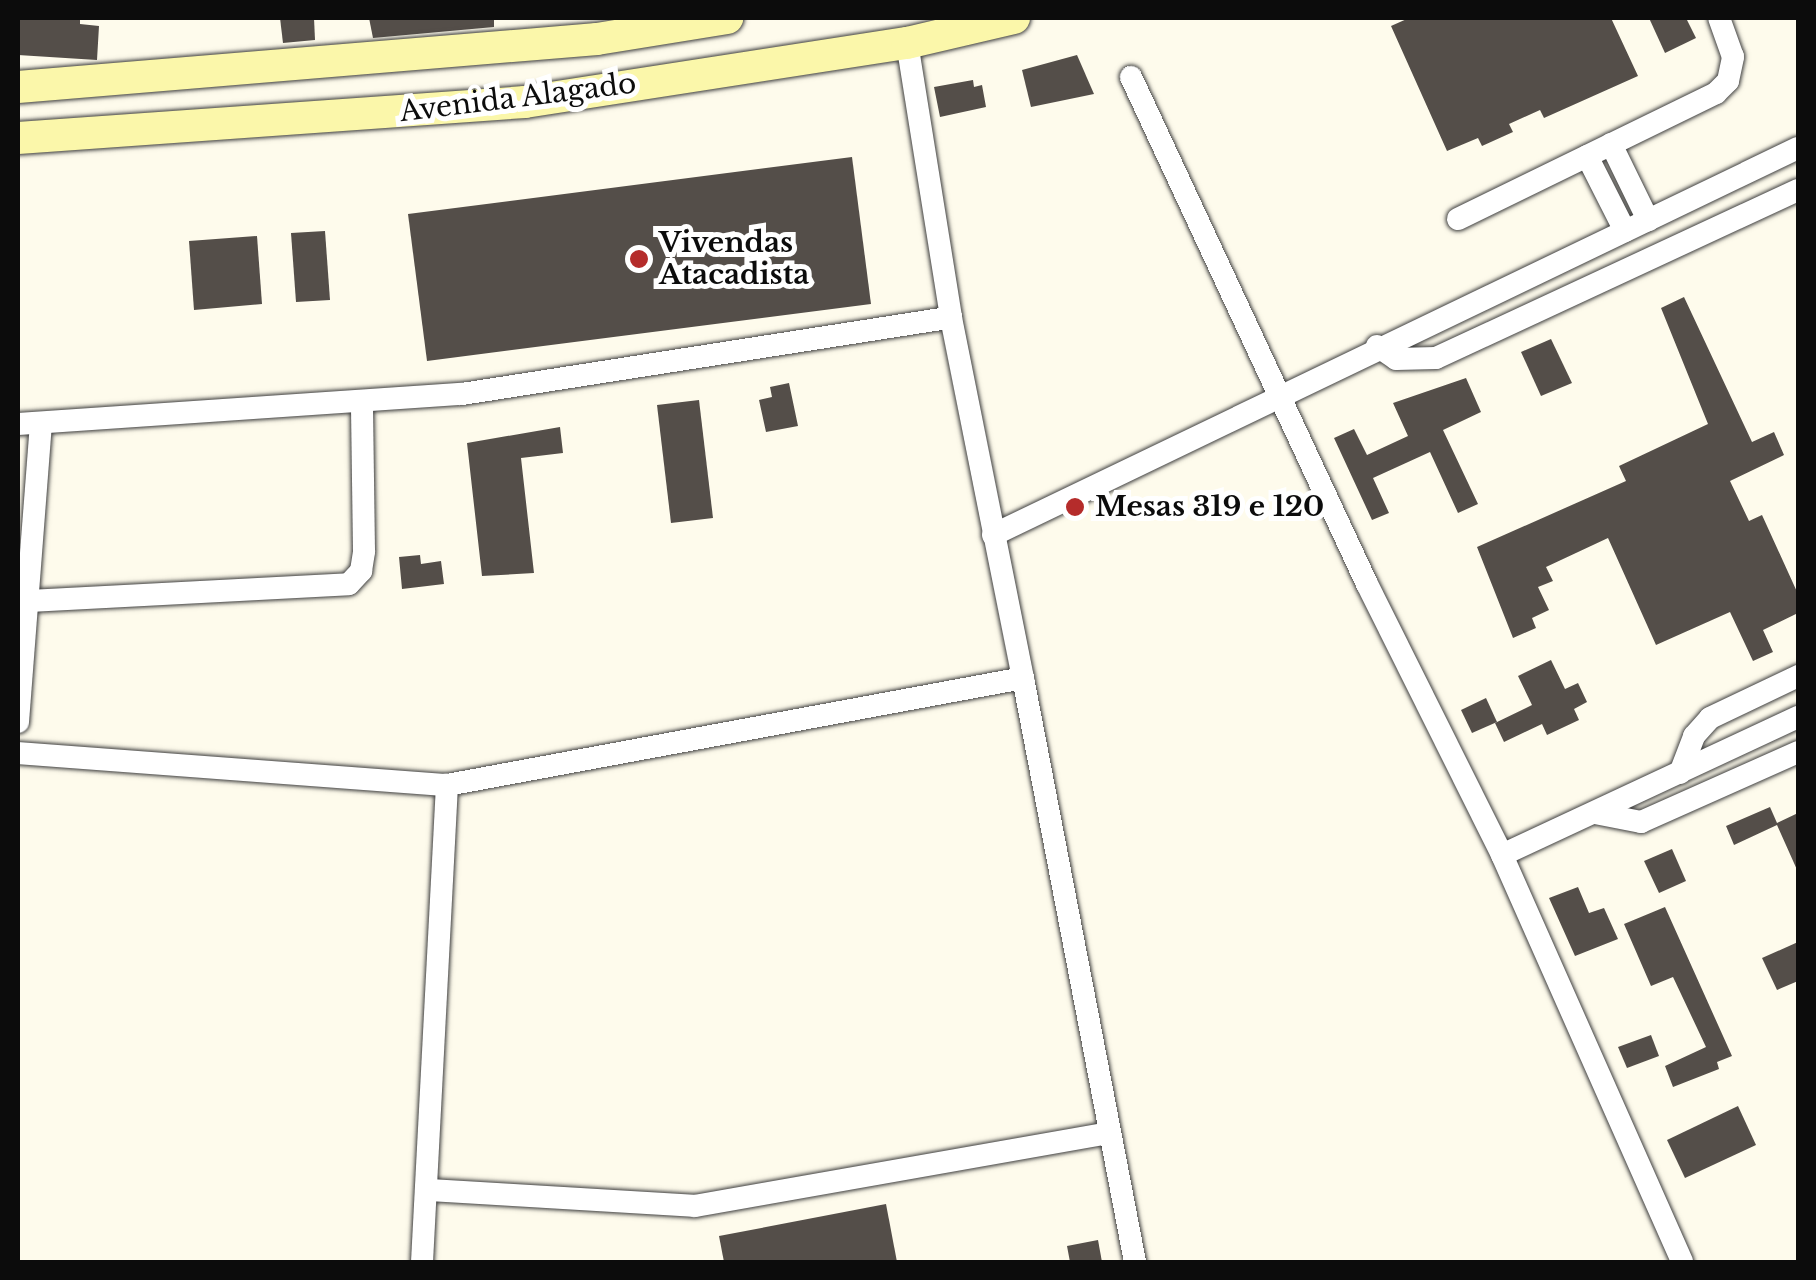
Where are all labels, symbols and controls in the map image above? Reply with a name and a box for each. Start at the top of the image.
street label: Avenida Alagado [397,67,639,129]
place label: Vivendas Atacadista [659,226,809,292]
marker: Vivendas Atacadista [628,248,650,270]
place label: Mesas 319 e 120 [1095,490,1324,524]
marker: Mesas 319 e 120 [1064,496,1086,518]

